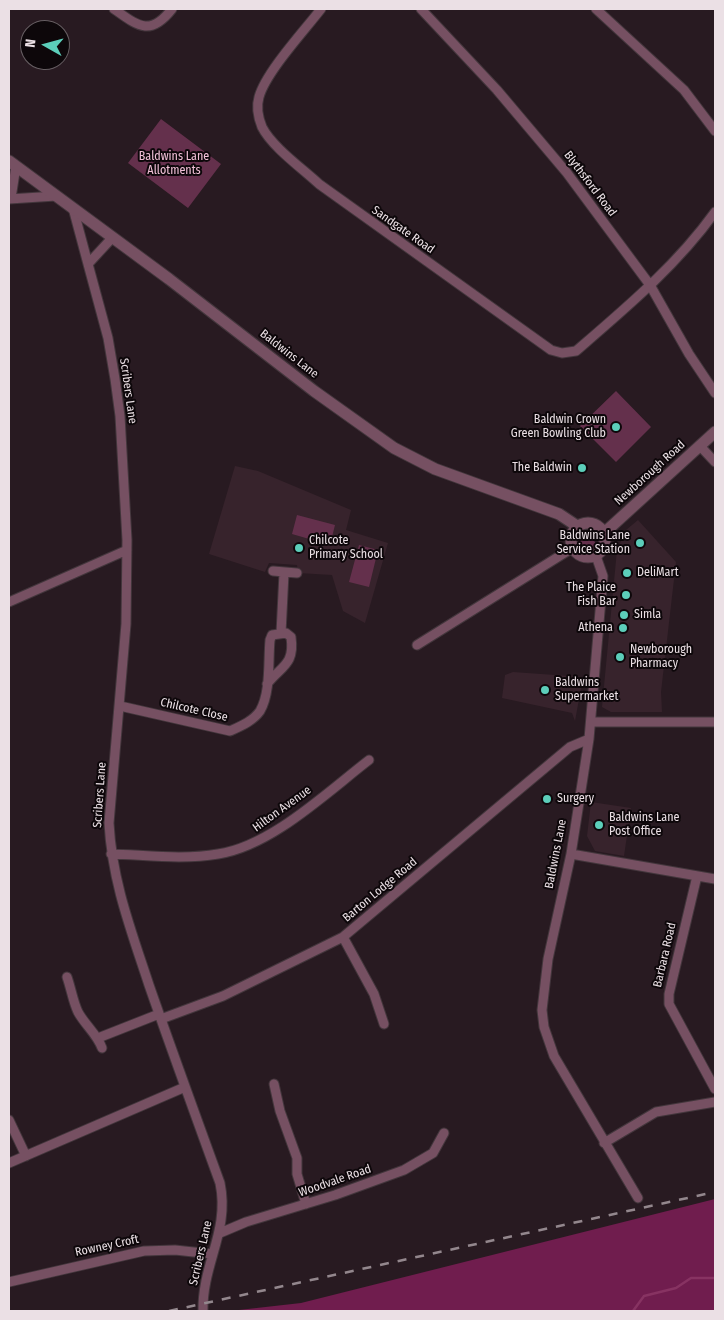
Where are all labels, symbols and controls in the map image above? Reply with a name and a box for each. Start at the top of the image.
north arrow [20,20,70,70]
text: N [22,38,40,48]
street label: Blythsford Road [561,148,619,220]
park label: Baldwins Lane Allotments [139,150,209,178]
street label: Sandgate Road [369,203,437,257]
street label: Baldwins Lane [257,327,321,381]
street label: Scribers Lane [116,357,140,425]
place label: Baldwin Crown Green Bowling Club [511,413,606,441]
marker: Baldwin Crown Green Bowling Club [610,421,622,433]
street label: Newborough Road [612,438,688,508]
place label: The Baldwin [512,461,572,475]
marker: The Baldwin [576,462,588,474]
place label: Baldwins Lane Service Station [557,529,630,557]
place label: Chilcote Primary School [309,534,383,562]
marker: Baldwins Lane Service Station [634,537,646,549]
marker: Chilcote Primary School [293,542,305,554]
place label: DeliMart [637,566,679,580]
marker: DeliMart [621,567,633,579]
place label: The Plaice Fish Bar [566,581,616,609]
marker: The Plaice Fish Bar [620,589,632,601]
place label: Simla [634,608,661,622]
marker: Simla [618,609,630,621]
place label: Athena [578,621,613,635]
marker: Athena [617,622,629,634]
place label: Newborough Pharmacy [630,643,692,671]
marker: Newborough Pharmacy [614,651,626,663]
place label: Baldwins Supermarket [555,676,618,704]
marker: Baldwins Supermarket [539,684,551,696]
street label: Chilcote Close [159,695,229,725]
street label: Scribers Lane [91,762,109,828]
street label: Hilton Avenue [250,783,314,835]
place label: Surgery [557,792,594,806]
marker: Surgery [541,793,553,805]
place label: Baldwins Lane Post Office [609,811,679,839]
street label: Baldwins Lane [542,818,570,890]
marker: Baldwins Lane Post Office [593,819,605,831]
street label: Barton Lodge Road [340,855,420,925]
street label: Barbara Road [651,921,679,989]
street label: Woodvale Road [297,1162,373,1200]
street label: Scribers Lane [187,1219,215,1287]
street label: Rowney Croft [74,1232,140,1260]

